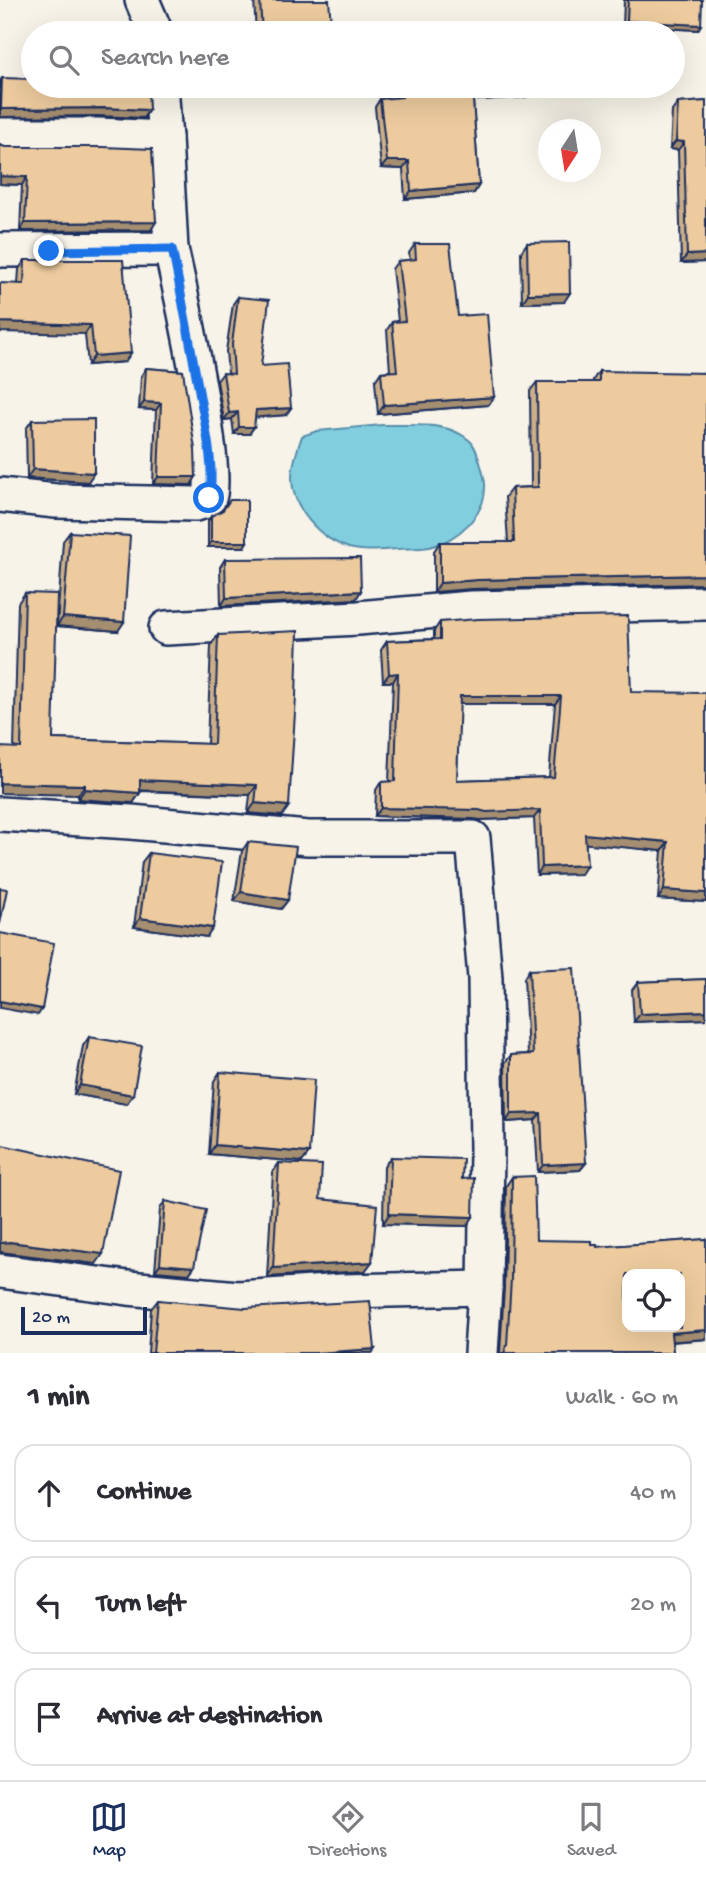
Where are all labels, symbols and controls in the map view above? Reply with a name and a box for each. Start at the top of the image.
search box [21,21,685,98]
icon: search [45,41,83,79]
text: Search here [101,44,229,75]
north arrow [538,119,601,182]
route end [33,235,64,266]
route start [193,482,224,513]
map controls [622,1269,685,1332]
button: locate [622,1269,685,1332]
scale bar [21,1304,147,1336]
text: 20 m [32,1307,70,1330]
text: 1 min [28,1381,89,1416]
text: Walk · 60 m [566,1385,678,1412]
icon: ahead [30,1474,68,1512]
text: Continue [97,1478,191,1509]
text: 40 m [630,1480,676,1507]
icon: left [30,1586,68,1624]
text: Turn left [97,1590,185,1621]
text: 20 m [630,1592,676,1619]
icon: arrive [30,1698,68,1736]
text: Arrive at destination [97,1702,322,1733]
tab: Map [90,1798,128,1863]
tab: Directions [309,1798,386,1863]
tab: Saved [567,1798,616,1863]

